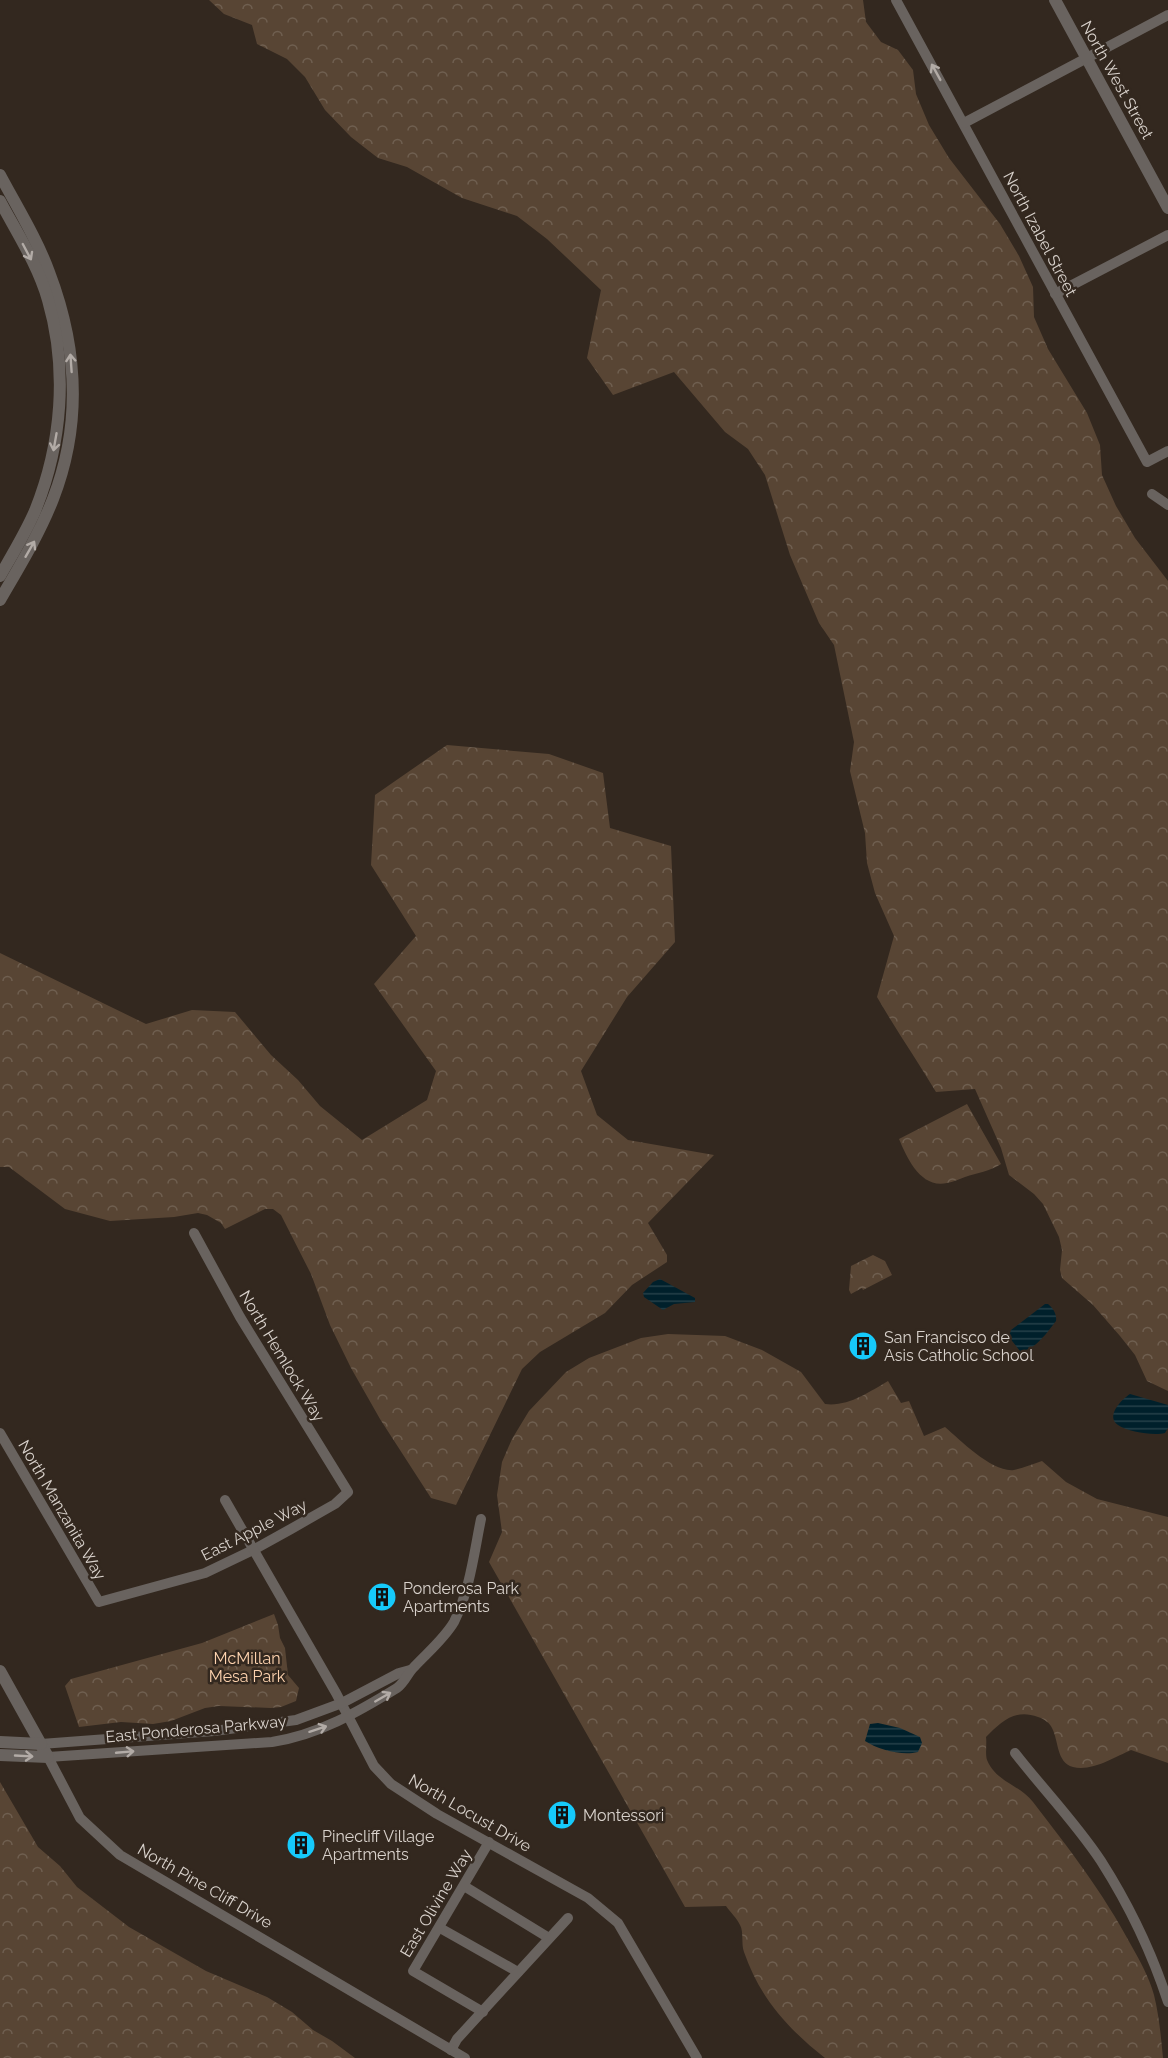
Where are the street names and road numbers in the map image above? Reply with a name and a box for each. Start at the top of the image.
street label: North West Street [1077,18,1158,143]
street label: North Izabel Street [999,168,1081,300]
street label: North Hemlock Way [235,1287,329,1425]
street label: North Manzanita Way [14,1437,110,1584]
street label: East Apple Way [198,1495,310,1565]
street label: East Ponderosa Parkway [105,1712,288,1746]
street label: North Locust Drive [405,1770,535,1856]
street label: North Pine Cliff Drive [134,1840,276,1932]
street label: East Olivine Way [396,1845,476,1960]

